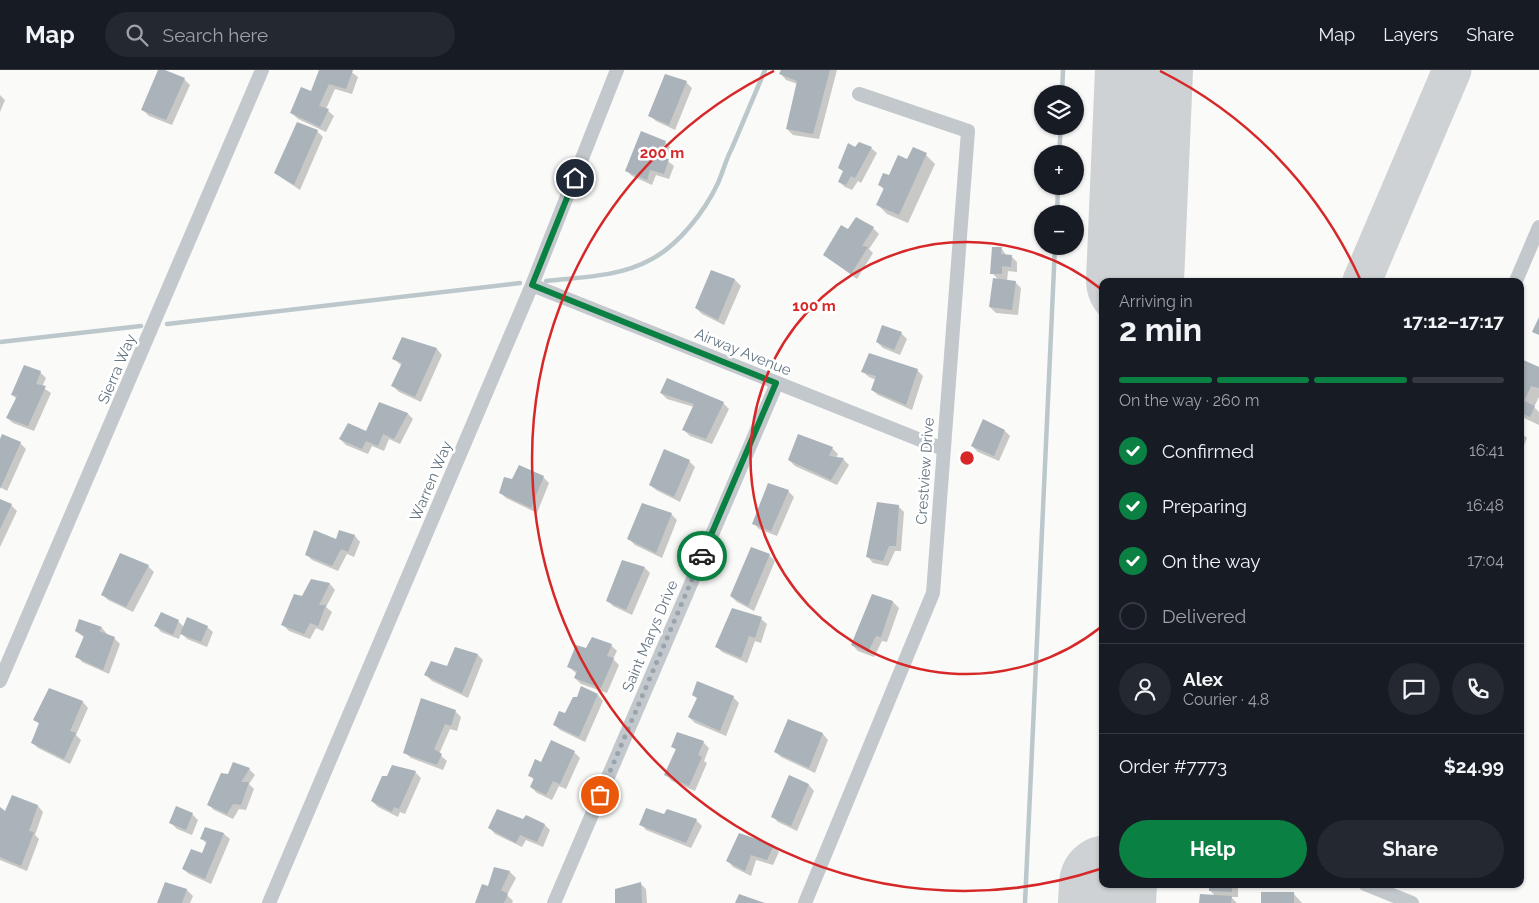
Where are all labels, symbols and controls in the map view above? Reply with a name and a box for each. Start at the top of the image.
search box [105,12,455,57]
text: Map [25,20,75,49]
icon: search [123,21,151,49]
text: Search here [163,24,268,46]
text: Map [1319,24,1355,45]
text: Layers [1383,24,1438,45]
text: Share [1466,24,1514,45]
map controls [1034,85,1084,255]
button: layers [1034,85,1084,135]
text: 200 m [640,144,684,162]
button: + [1034,145,1084,195]
pin [554,157,596,199]
icon: home [561,164,589,192]
button: − [1034,205,1084,255]
text: Arriving in [1119,292,1193,311]
text: 100 m [792,297,836,315]
text: 17:12–17:17 [1403,310,1504,332]
text: 2 min [1119,311,1202,348]
street label: Airway Avenue [692,324,794,380]
street label: Sierra Way [94,331,140,407]
text: On the way · 260 m [1119,391,1259,410]
street label: Crestview Drive [912,416,938,525]
icon: check [1119,437,1147,465]
street label: Warren Way [406,438,456,524]
text: Confirmed [1162,440,1254,462]
text: 16:41 [1469,441,1504,460]
centre of rings [958,449,976,467]
icon: check [1119,492,1147,520]
text: Preparing [1162,495,1247,517]
text: 16:48 [1466,496,1504,515]
courier [677,531,727,581]
icon: car [688,542,716,570]
icon: check [1119,547,1147,575]
text: On the way [1162,550,1261,572]
text: 17:04 [1467,551,1504,570]
street label: Saint Marys Drive [618,577,682,694]
text: Delivered [1162,605,1246,627]
button: person [1119,663,1171,715]
button: chat [1388,663,1440,715]
button: phone [1452,663,1504,715]
text: Alex [1183,668,1223,690]
text: Courier · 4.8 [1183,690,1269,709]
text: Order #7773 [1119,755,1227,777]
text: $24.99 [1444,755,1504,777]
pin [579,774,621,816]
icon: bag [586,781,614,809]
button: Help [1119,820,1307,878]
button: Share [1317,820,1504,878]

